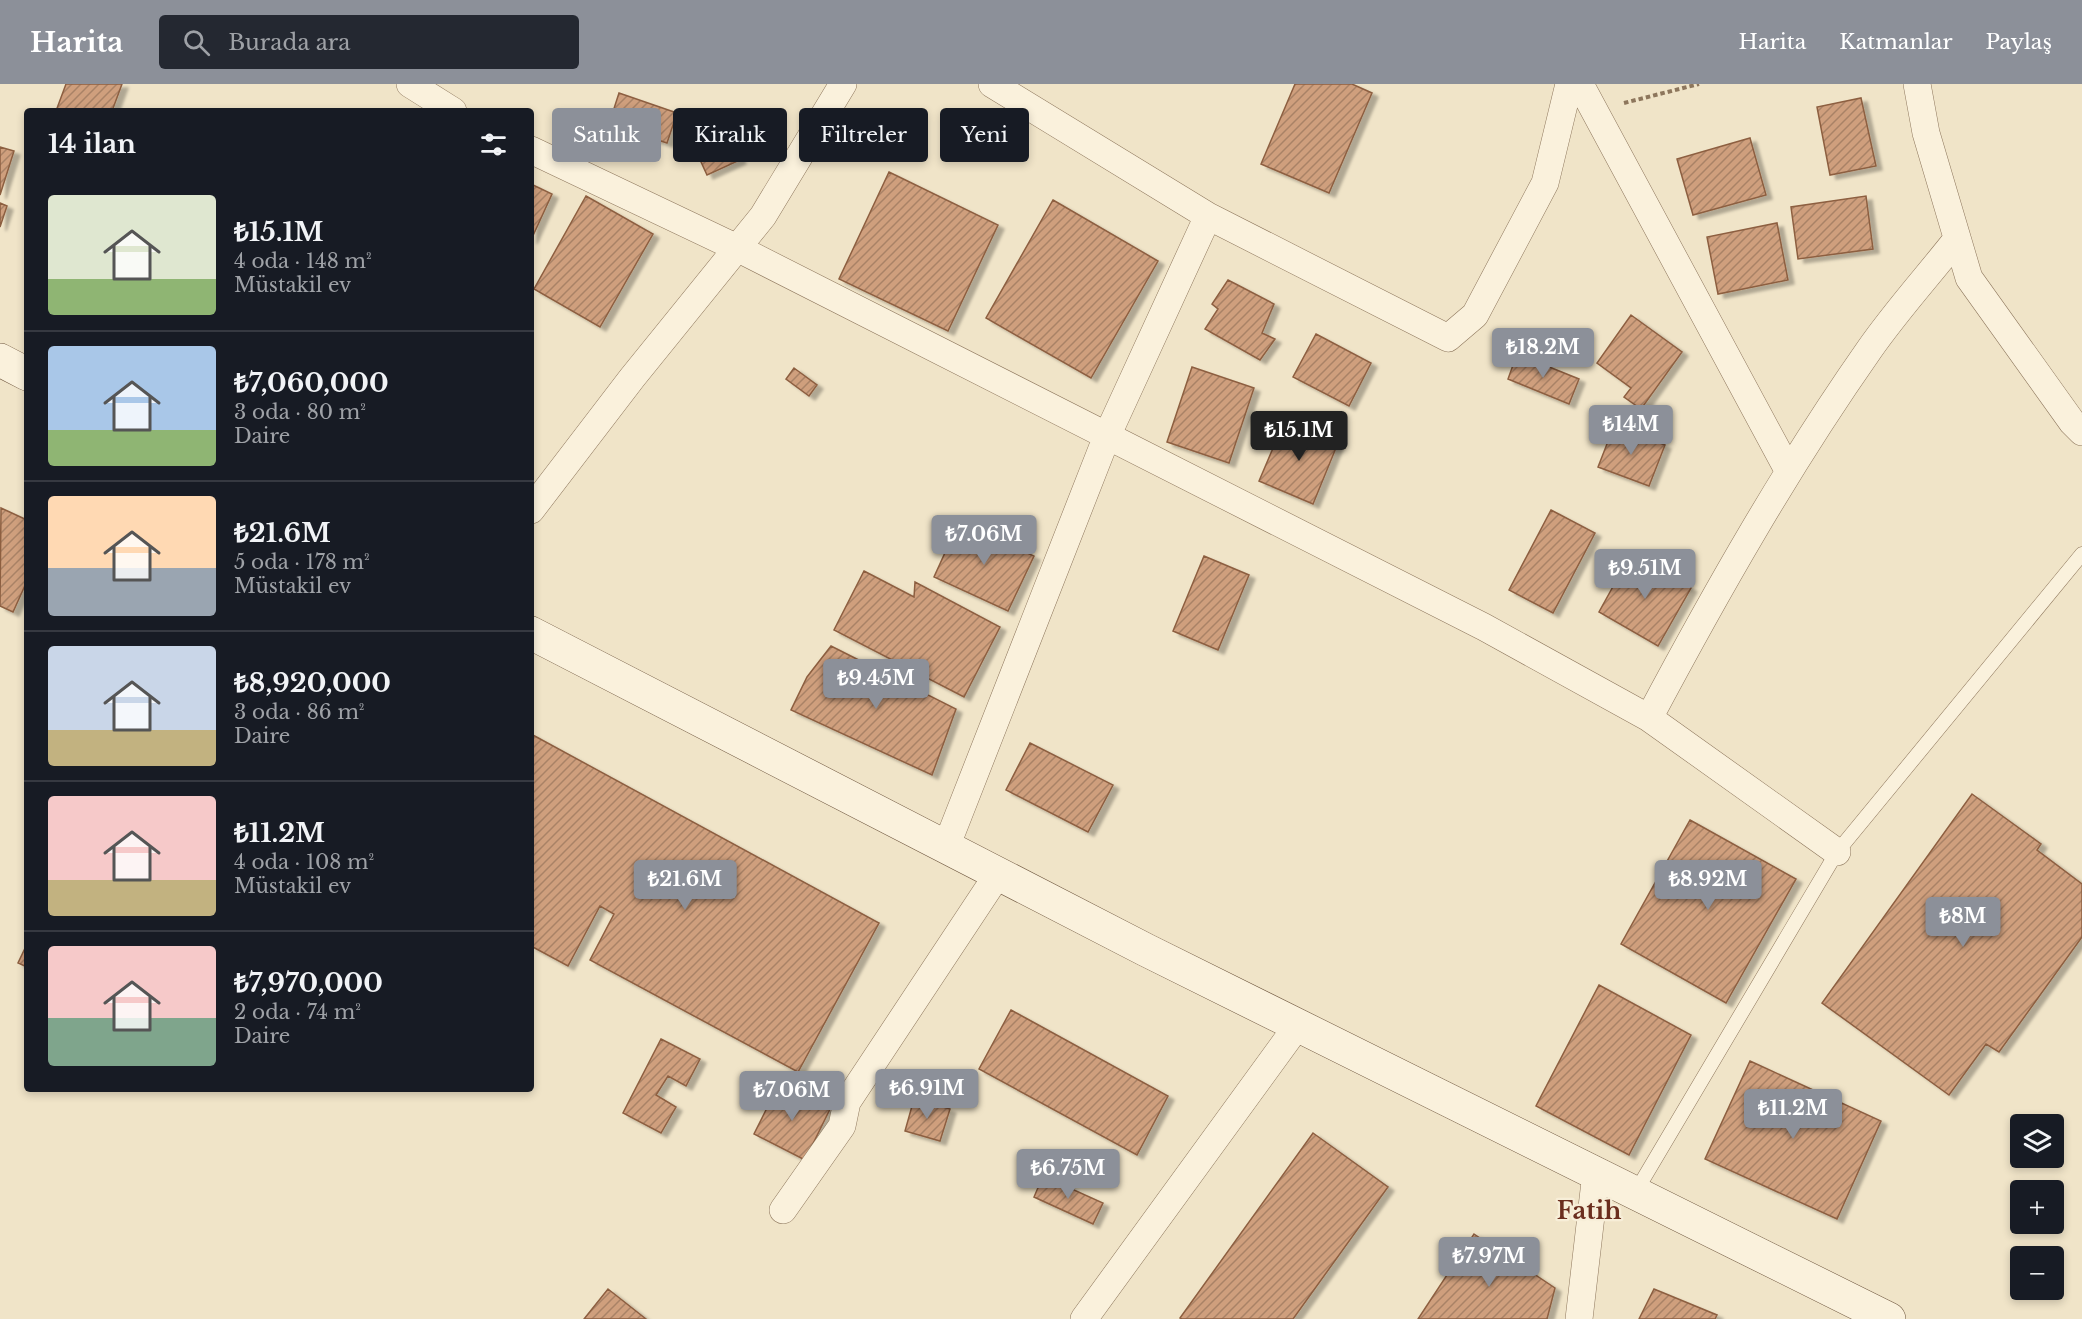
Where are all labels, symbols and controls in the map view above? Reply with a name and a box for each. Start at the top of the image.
search box [159,15,579,69]
text: Harita [30,25,123,60]
icon: search [180,26,213,59]
text: Burada ara [228,29,351,56]
text: Harita [1739,29,1806,55]
text: Katmanlar [1839,29,1952,55]
text: Paylaş [1985,29,2052,55]
chip: Satılık [552,108,661,162]
chip: Kiralık [673,108,787,162]
chip: Filtreler [799,108,928,162]
chip: Yeni [940,108,1029,162]
text: 14 ilan [48,128,136,160]
icon: filters [477,128,510,161]
text: ₺15.1M [234,216,324,248]
icon: home [96,219,168,291]
text: 4 oda · 148 m² [234,249,372,273]
text: Müstakil ev [234,273,351,297]
pin: ₺18.2M [1494,328,1592,379]
text: ₺18.2M [1506,335,1580,359]
text: ₺7,060,000 [234,367,389,399]
icon: home [96,370,168,442]
text: 3 oda · 80 m² [234,400,366,424]
pin: ₺14M [1595,405,1667,456]
pin: ₺15.1M [1250,411,1348,462]
text: ₺14M [1603,412,1659,436]
text: ₺15.1M [1265,418,1333,442]
text: Daire [234,424,290,448]
pin: ₺7.06M [935,515,1033,566]
text: ₺21.6M [234,517,331,549]
icon: home [96,520,168,592]
text: ₺7.06M [946,522,1022,546]
pin: ₺9.51M [1596,549,1694,600]
text: 5 oda · 178 m² [234,550,370,574]
text: ₺9.51M [1608,556,1682,580]
text: Müstakil ev [234,574,351,598]
pin: ₺9.45M [827,659,925,710]
text: ₺9.45M [837,666,915,690]
text: ₺8,920,000 [234,667,391,699]
icon: home [96,670,168,742]
text: 3 oda · 86 m² [234,700,365,724]
text: Daire [234,724,290,748]
text: ₺11.2M [234,817,325,849]
icon: home [96,820,168,892]
text: 4 oda · 108 m² [234,850,374,874]
pin: ₺21.6M [636,860,734,911]
pin: ₺8.92M [1659,860,1757,911]
text: ₺21.6M [648,867,722,891]
text: ₺8.92M [1669,867,1747,891]
text: Müstakil ev [234,874,351,898]
pin: ₺8M [1934,897,1992,948]
text: ₺8M [1939,904,1987,928]
text: ₺7,970,000 [234,967,383,999]
icon: home [96,970,168,1042]
text: 2 oda · 74 m² [234,1000,361,1024]
text: Daire [234,1024,290,1048]
pin: ₺6.91M [878,1069,976,1120]
pin: ₺7.06M [743,1071,841,1122]
text: ₺6.91M [889,1076,965,1100]
text: ₺7.06M [754,1078,830,1102]
pin: ₺11.2M [1744,1089,1842,1140]
text: ₺11.2M [1758,1096,1828,1120]
map controls [2010,1114,2064,1300]
button: layers [2010,1114,2064,1168]
pin: ₺6.75M [1019,1149,1117,1200]
text: ₺6.75M [1031,1156,1105,1180]
button: + [2010,1180,2064,1234]
district label: Fatih [1557,1196,1621,1225]
pin: ₺7.97M [1440,1237,1538,1288]
text: ₺7.97M [1453,1244,1525,1268]
button: − [2010,1246,2064,1300]

